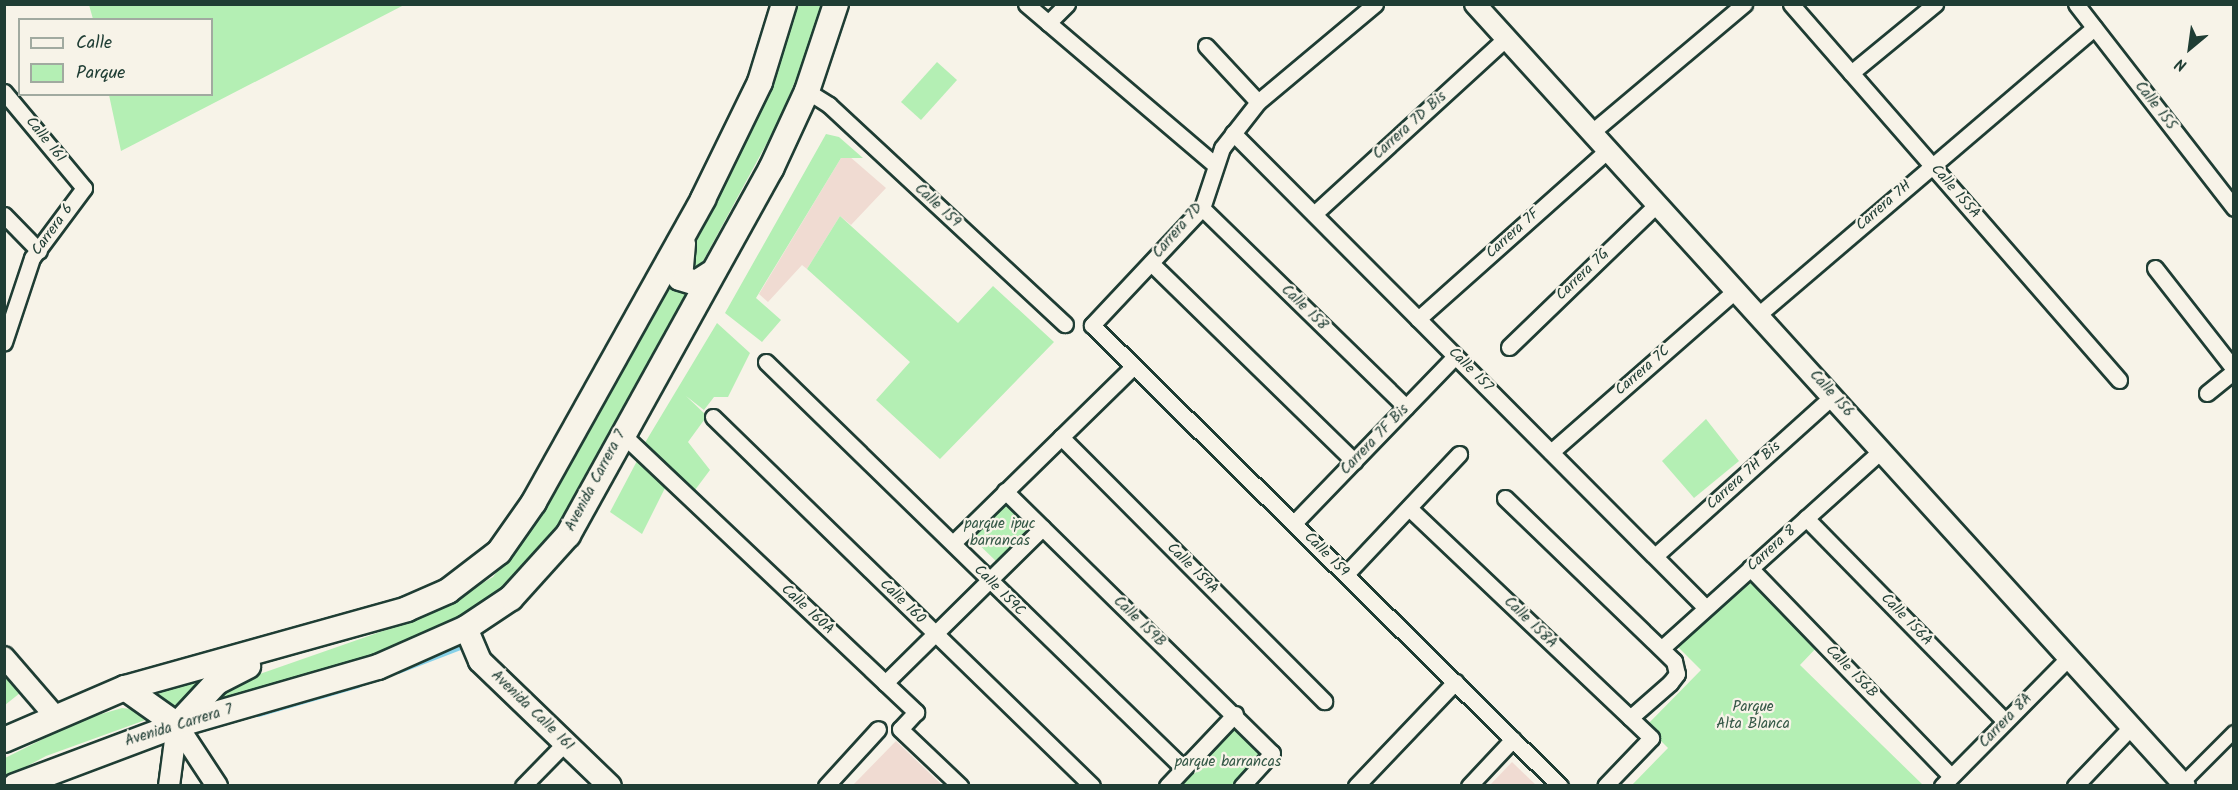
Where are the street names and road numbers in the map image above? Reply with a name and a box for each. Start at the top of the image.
street label: Calle 155 [2130,78,2180,134]
street label: Carrera 7D Bis [1369,88,1451,164]
street label: Calle 161 [21,113,69,167]
street label: Calle 155A [1927,161,1983,223]
street label: Carrera 7H [1853,177,1915,235]
street label: Calle 159 [910,180,964,232]
street label: Carrera 7D [1149,200,1207,262]
street label: Carrera 6 [28,201,78,259]
street label: Carrera 7F [1483,205,1543,263]
street label: Carrera 7G [1553,245,1613,305]
street label: Calle 158 [1277,281,1331,335]
street label: Carrera 7C [1612,342,1674,400]
street label: Calle 157 [1444,344,1496,396]
street label: Calle 156 [1805,367,1857,421]
street label: Carrera 7F Bis [1337,401,1413,479]
street label: Avenida Carrera 7 [562,427,630,535]
street label: Carrera 7H Bis [1703,438,1785,514]
street label: Carrera 8 [1744,522,1800,576]
street label: Calle 159 [1300,529,1352,581]
street label: Calle 159A [1163,540,1221,598]
street label: Calle 159C [970,562,1028,620]
street label: Calle 160 [875,576,929,628]
street label: Calle 160A [777,581,837,639]
street label: Calle 156A [1876,590,1936,650]
street label: Calle 159B [1109,593,1169,651]
street label: Calle 158A [1500,593,1560,653]
street label: Calle 156B [1821,642,1881,702]
street label: Avenida Calle 161 [487,667,577,755]
street label: Carrera 8A [1976,690,2036,752]
street label: Avenida Carrera 7 [123,701,235,751]

